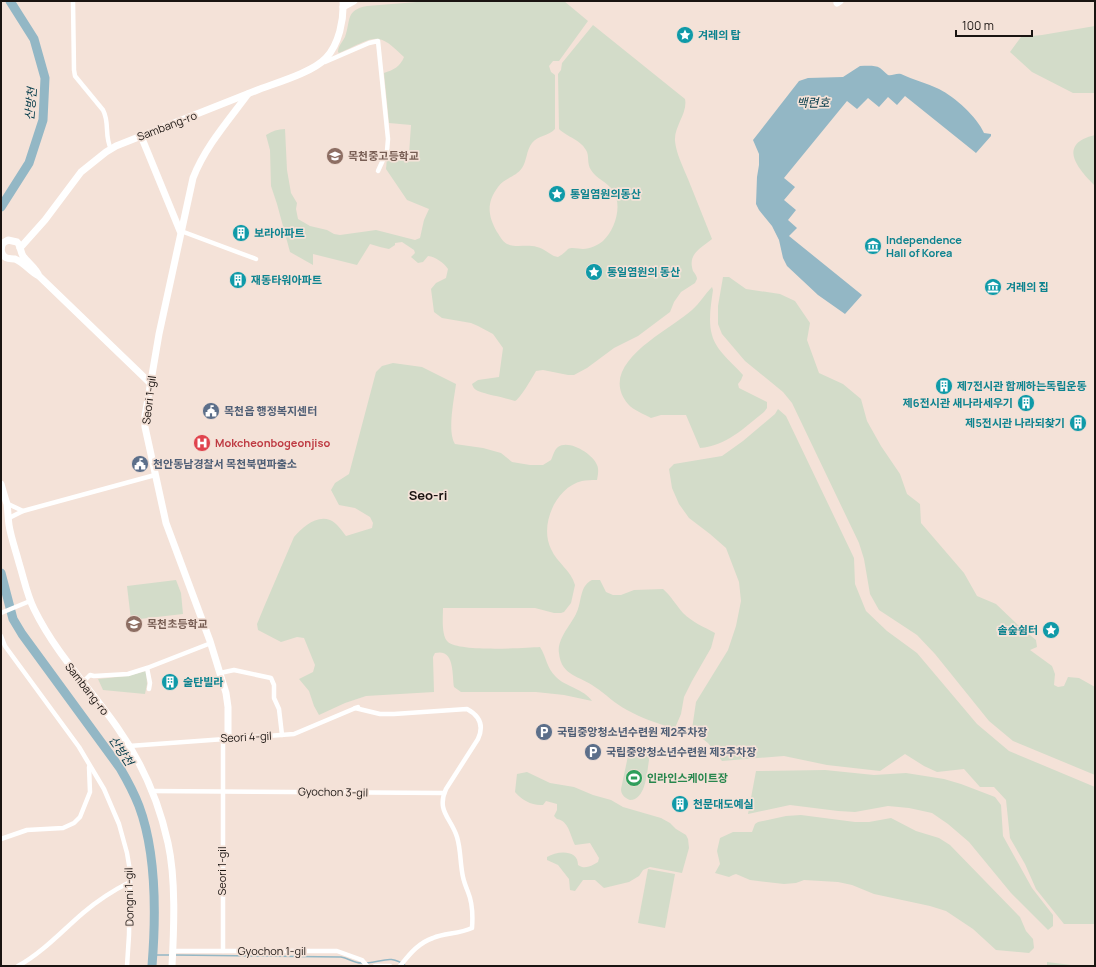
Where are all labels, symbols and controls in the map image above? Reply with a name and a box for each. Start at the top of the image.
scale bar [956,12,1032,38]
text: 100 m [962,17,994,34]
place icon: 겨레의 탑 [675,25,695,45]
place label: 겨레의 탑 [698,27,741,42]
water label: 산방천 [21,85,41,121]
water label: 백련호 [796,94,831,111]
street label: Sambang-ro [135,107,199,144]
school or university icon: 목천중고등학교 [325,146,345,166]
place label: 목천중고등학교 [348,148,419,163]
place icon: 통일염원의동산 [547,184,567,204]
place label: 통일염원의동산 [570,186,641,201]
building icon: 보라아파트 [231,223,251,243]
place label: 보라아파트 [254,225,305,240]
place label: Independence Hall of Korea [886,232,962,260]
museum icon: Independence Hall of Korea [863,236,883,256]
place icon: 통일염원의 동산 [584,262,604,282]
place label: 통일염원의 동산 [607,264,680,279]
building icon: 재동타워아파트 [228,270,248,290]
place label: 재동타워아파트 [251,272,322,287]
museum icon: 겨레의 집 [983,277,1003,297]
place label: 겨레의 집 [1006,279,1049,294]
street label: Seori 1-gil [138,375,159,425]
building icon: 제7전시관 함께하는독립운동 [934,376,954,396]
place label: 제7전시관 함께하는독립운동 [957,378,1087,393]
building icon: 제6전시관 새나라세우기 [1016,393,1036,413]
place label: 제6전시관 새나라세우기 [903,395,1013,410]
public building icon: 목천읍 행정복지센터 [201,401,221,421]
place label: 목천읍 행정복지센터 [224,403,317,418]
building icon: 제5전시관 나라되찾기 [1068,413,1088,433]
place label: 제5전시관 나라되찾기 [965,415,1065,430]
hospital icon: Mokcheonbogeonjiso [192,433,212,453]
place label: Mokcheonbogeonjiso [215,435,330,450]
public building icon: 천안동남경찰서 목천북면파출소 [130,454,150,474]
place label: 천안동남경찰서 목천북면파출소 [153,456,297,471]
district label: Seo-ri [409,486,447,504]
school or university icon: 목천초등학교 [124,614,144,634]
place label: 목천초등학교 [147,616,208,631]
place icon: 솔숲쉼터 [1041,620,1061,640]
place label: 솔숲쉼터 [998,622,1038,637]
street label: Sambang-ro [62,659,113,718]
building icon: 술탄빌라 [160,672,180,692]
place label: 술탄빌라 [183,674,223,689]
parking icon: 국립중앙청소년수련원 제2주차장 [534,722,554,742]
place label: 국립중앙청소년수련원 제2주차장 [557,724,707,739]
street label: Seori 4-gil [220,728,272,745]
water label: 산방천 [105,732,139,771]
parking icon: 국립중앙청소년수련원 제3주차장 [583,742,603,762]
place label: 국립중앙청소년수련원 제3주차장 [606,744,756,759]
sports icon: 인라인스케이트장 [624,768,644,788]
place label: 인라인스케이트장 [647,770,728,785]
street label: Gyochon 3-gil [298,783,368,800]
building icon: 천문대도예실 [670,794,690,814]
place label: 천문대도예실 [693,796,754,811]
street label: Seori 1-gil [214,846,229,896]
street label: Dongni 1-gil [120,867,137,927]
street label: Gyochon 1-gil [238,943,306,958]

